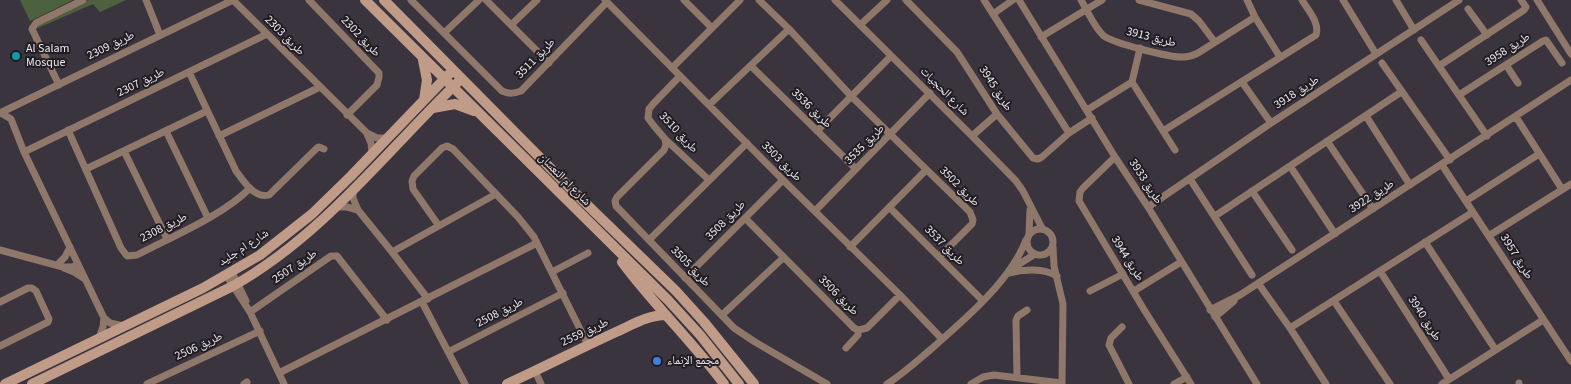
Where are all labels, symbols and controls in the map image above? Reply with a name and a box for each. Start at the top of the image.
street label: طريق 2303 [261,13,307,59]
street label: طريق 2302 [337,14,383,60]
street label: طريق 3913 [1125,25,1177,51]
street label: طريق 2309 [85,28,137,64]
street label: طريق 3958 [1483,30,1533,70]
street label: طريق 3511 [513,36,559,82]
place label: Al Salam Mosque [26,42,69,70]
marker: Al Salam Mosque [10,50,22,62]
street label: طريق 3945 [975,64,1015,114]
street label: طريق 2307 [115,65,167,101]
street label: شارع الحجيات [917,65,971,119]
street label: طريق 3918 [1272,73,1322,113]
street label: طريق 3536 [788,86,834,132]
street label: طريق 3510 [655,109,701,157]
street label: طريق 3535 [842,122,888,168]
street label: طريق 3503 [758,139,804,185]
street label: شارع ام النعسان [535,151,593,209]
street label: طريق 3933 [1125,157,1165,207]
street label: طريق 3502 [936,164,982,210]
street label: طريق 3922 [1347,177,1397,217]
street label: طريق 3508 [703,198,749,244]
street label: طريق 2308 [138,210,190,246]
street label: طريق 3537 [921,223,967,269]
street label: شارع ام جليد [216,226,272,270]
street label: طريق 3957 [1496,232,1536,282]
street label: طريق 3944 [1107,234,1147,284]
street label: طريق 3505 [667,244,713,290]
street label: طريق 2507 [270,247,320,287]
street label: طريق 3506 [815,273,861,319]
street label: طريق 3940 [1404,294,1444,344]
street label: طريق 2508 [474,295,526,331]
street label: طريق 2559 [559,316,611,350]
street label: طريق 2506 [173,330,225,364]
place label: مجمع الإنماء [667,354,719,368]
marker: مجمع الإنماء [651,355,663,367]

